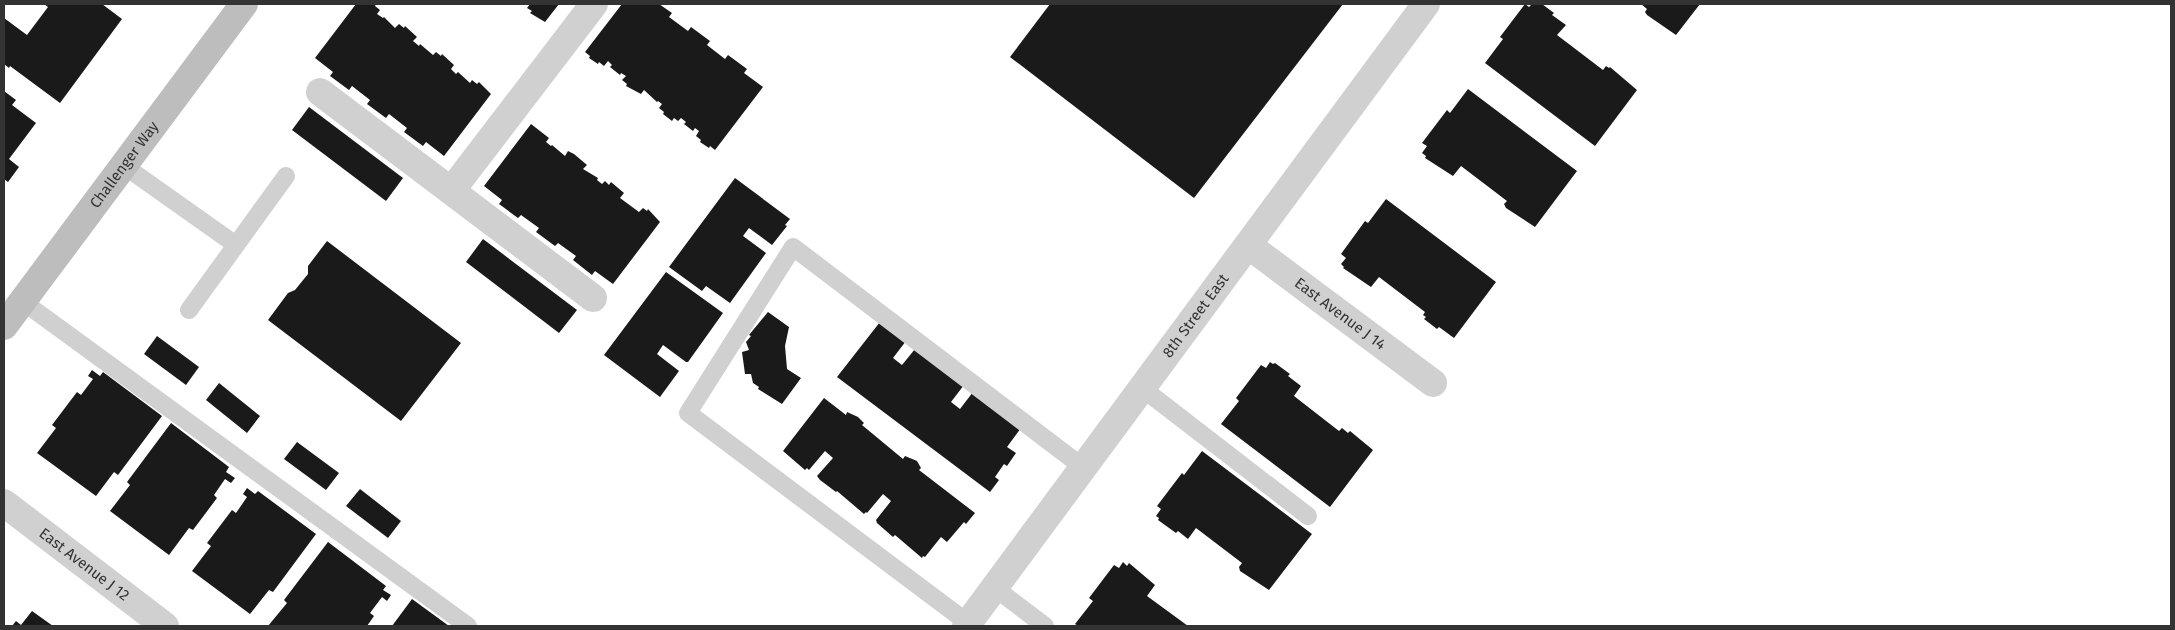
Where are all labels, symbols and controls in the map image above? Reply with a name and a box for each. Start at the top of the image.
street label: Challenger Way [86,117,163,212]
street label: 8th Street East [1159,270,1233,361]
street label: East Avenue J 14 [1291,274,1389,354]
street label: East Avenue J 12 [36,524,133,604]

